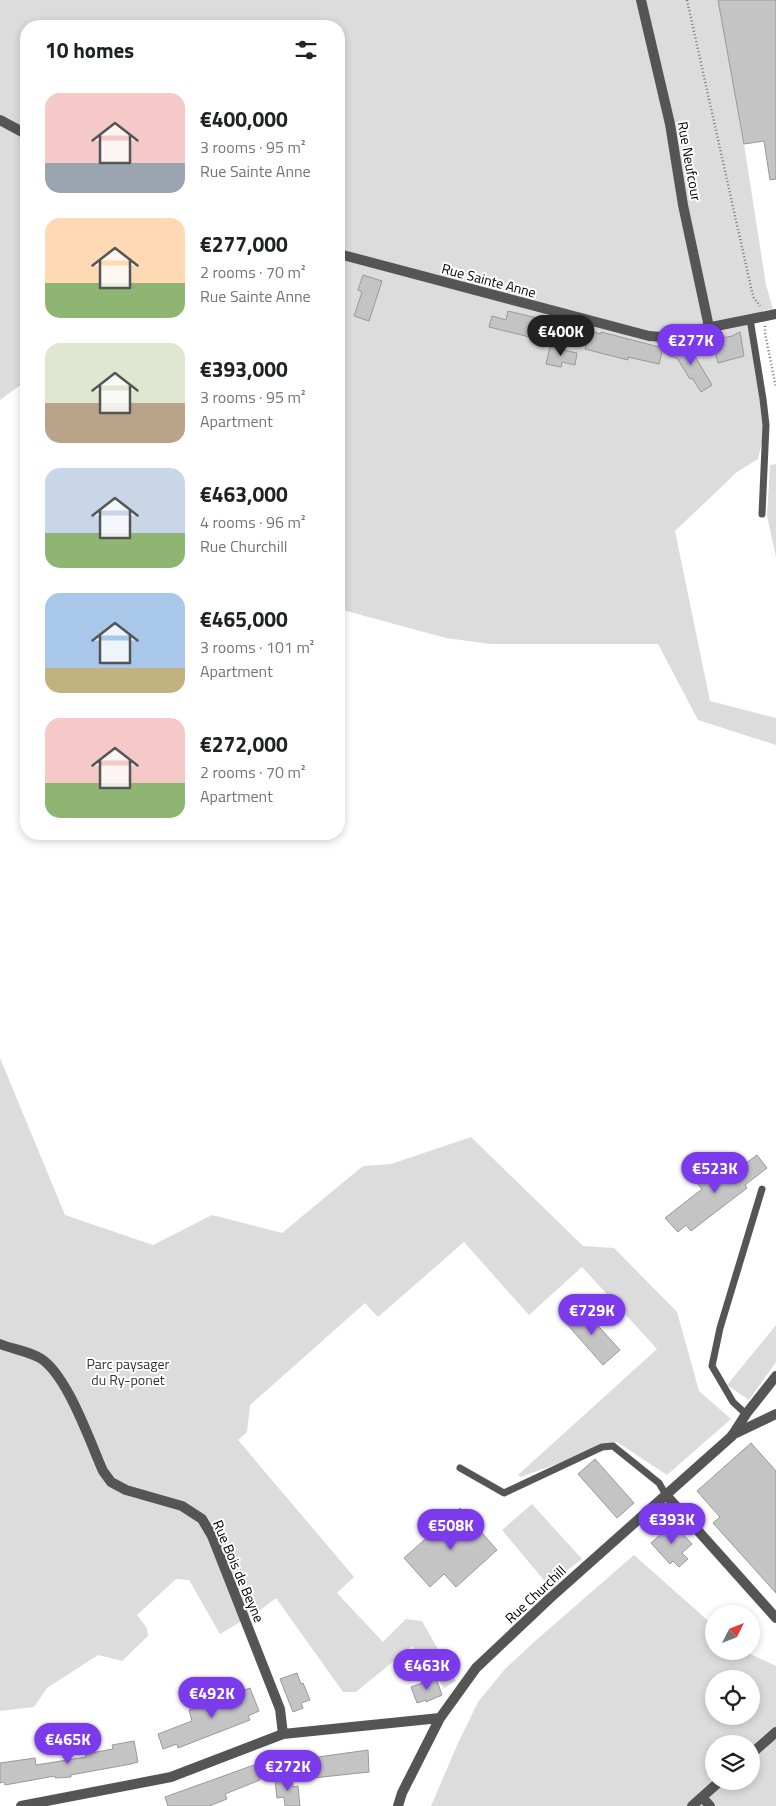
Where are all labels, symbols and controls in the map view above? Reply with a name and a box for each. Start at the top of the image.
text: 10 homes [45,34,134,66]
icon: filters [292,36,320,64]
text: €400,000 [200,103,288,135]
icon: home [85,113,145,173]
street label: Rue Neufcour [673,120,707,202]
text: 3 rooms · 95 m² [200,135,305,159]
text: Rue Sainte Anne [200,159,311,183]
text: €277,000 [200,228,288,260]
icon: home [85,238,145,298]
street label: Rue Sainte Anne [440,257,538,303]
text: 2 rooms · 70 m² [200,260,305,284]
text: Rue Sainte Anne [200,284,311,308]
pin: €400K [526,314,596,357]
text: €400K [538,319,584,343]
pin: €277K [656,324,726,366]
text: €277K [668,328,714,352]
text: €393,000 [200,353,288,385]
icon: home [85,363,145,423]
text: 3 rooms · 95 m² [200,385,305,409]
text: Apartment [200,409,273,433]
text: €463,000 [200,478,288,510]
icon: home [85,488,145,548]
text: 4 rooms · 96 m² [200,510,305,534]
text: Rue Churchill [200,534,288,558]
text: €465,000 [200,603,288,635]
icon: home [85,613,145,673]
text: 3 rooms · 101 m² [200,635,314,659]
text: Apartment [200,659,273,683]
text: €272,000 [200,728,288,760]
icon: home [85,738,145,798]
text: 2 rooms · 70 m² [200,760,305,784]
text: Apartment [200,784,273,808]
pin: €523K [680,1152,750,1194]
text: €523K [692,1156,738,1180]
pin: €729K [557,1294,627,1336]
text: €729K [569,1298,615,1322]
park label: Parc paysager du Ry-ponet [87,1353,170,1390]
pin: €393K [637,1502,707,1545]
text: €393K [649,1507,695,1531]
pin: €508K [416,1508,486,1551]
text: €508K [428,1513,474,1537]
street label: Rue Bois de Beyne [208,1517,270,1625]
street label: Rue Churchill [500,1560,570,1628]
north arrow [705,1605,760,1660]
map controls [705,1605,760,1790]
pin: €463K [392,1648,462,1691]
text: €463K [404,1653,450,1677]
button: locate [705,1670,760,1725]
pin: €492K [177,1676,247,1719]
text: €492K [189,1681,235,1705]
pin: €465K [33,1722,103,1765]
text: €465K [45,1727,91,1751]
button: layers [705,1735,760,1790]
pin: €272K [253,1750,323,1792]
text: €272K [265,1754,311,1778]

